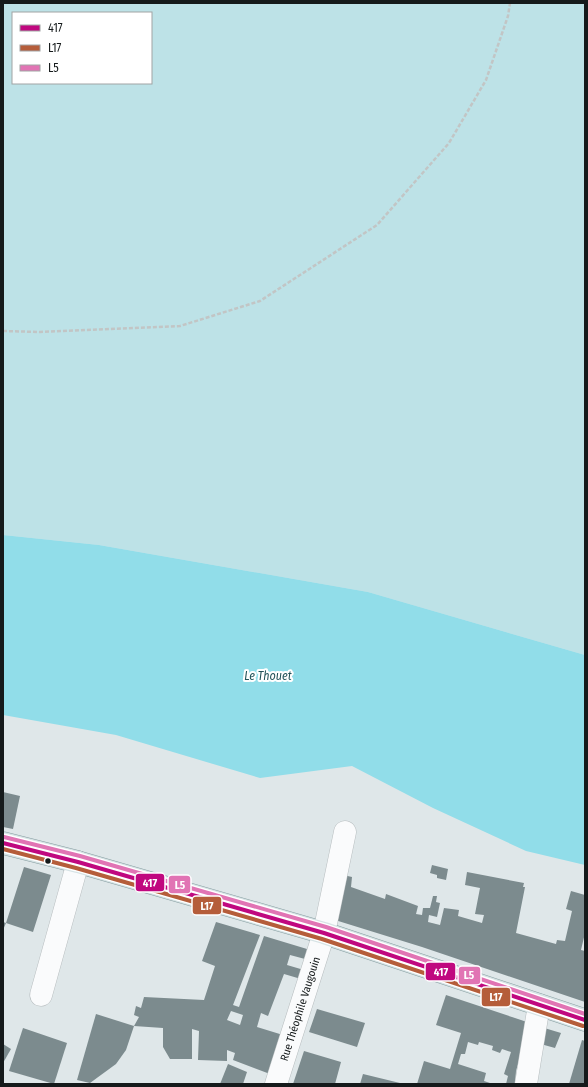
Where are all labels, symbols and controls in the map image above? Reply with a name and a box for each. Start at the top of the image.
legend [12,12,152,84]
text: 417 [48,21,63,35]
text: L17 [48,41,62,55]
text: L5 [48,61,59,75]
water label: Le Thouet [244,669,292,683]
unlabelled marker [43,856,53,866]
line badge: 417 [135,873,165,892]
line badge: L5 [168,875,191,894]
text: 417 [143,877,157,890]
text: L5 [175,879,186,892]
line badge: L17 [192,896,222,915]
text: L17 [200,900,214,913]
street label: Rue Théophile Vaugouin [278,955,323,1063]
line badge: 417 [425,962,456,981]
text: 417 [434,966,448,979]
line badge: L5 [458,966,481,985]
text: L5 [464,969,475,982]
line badge: L17 [481,987,511,1007]
text: L17 [489,991,503,1004]

